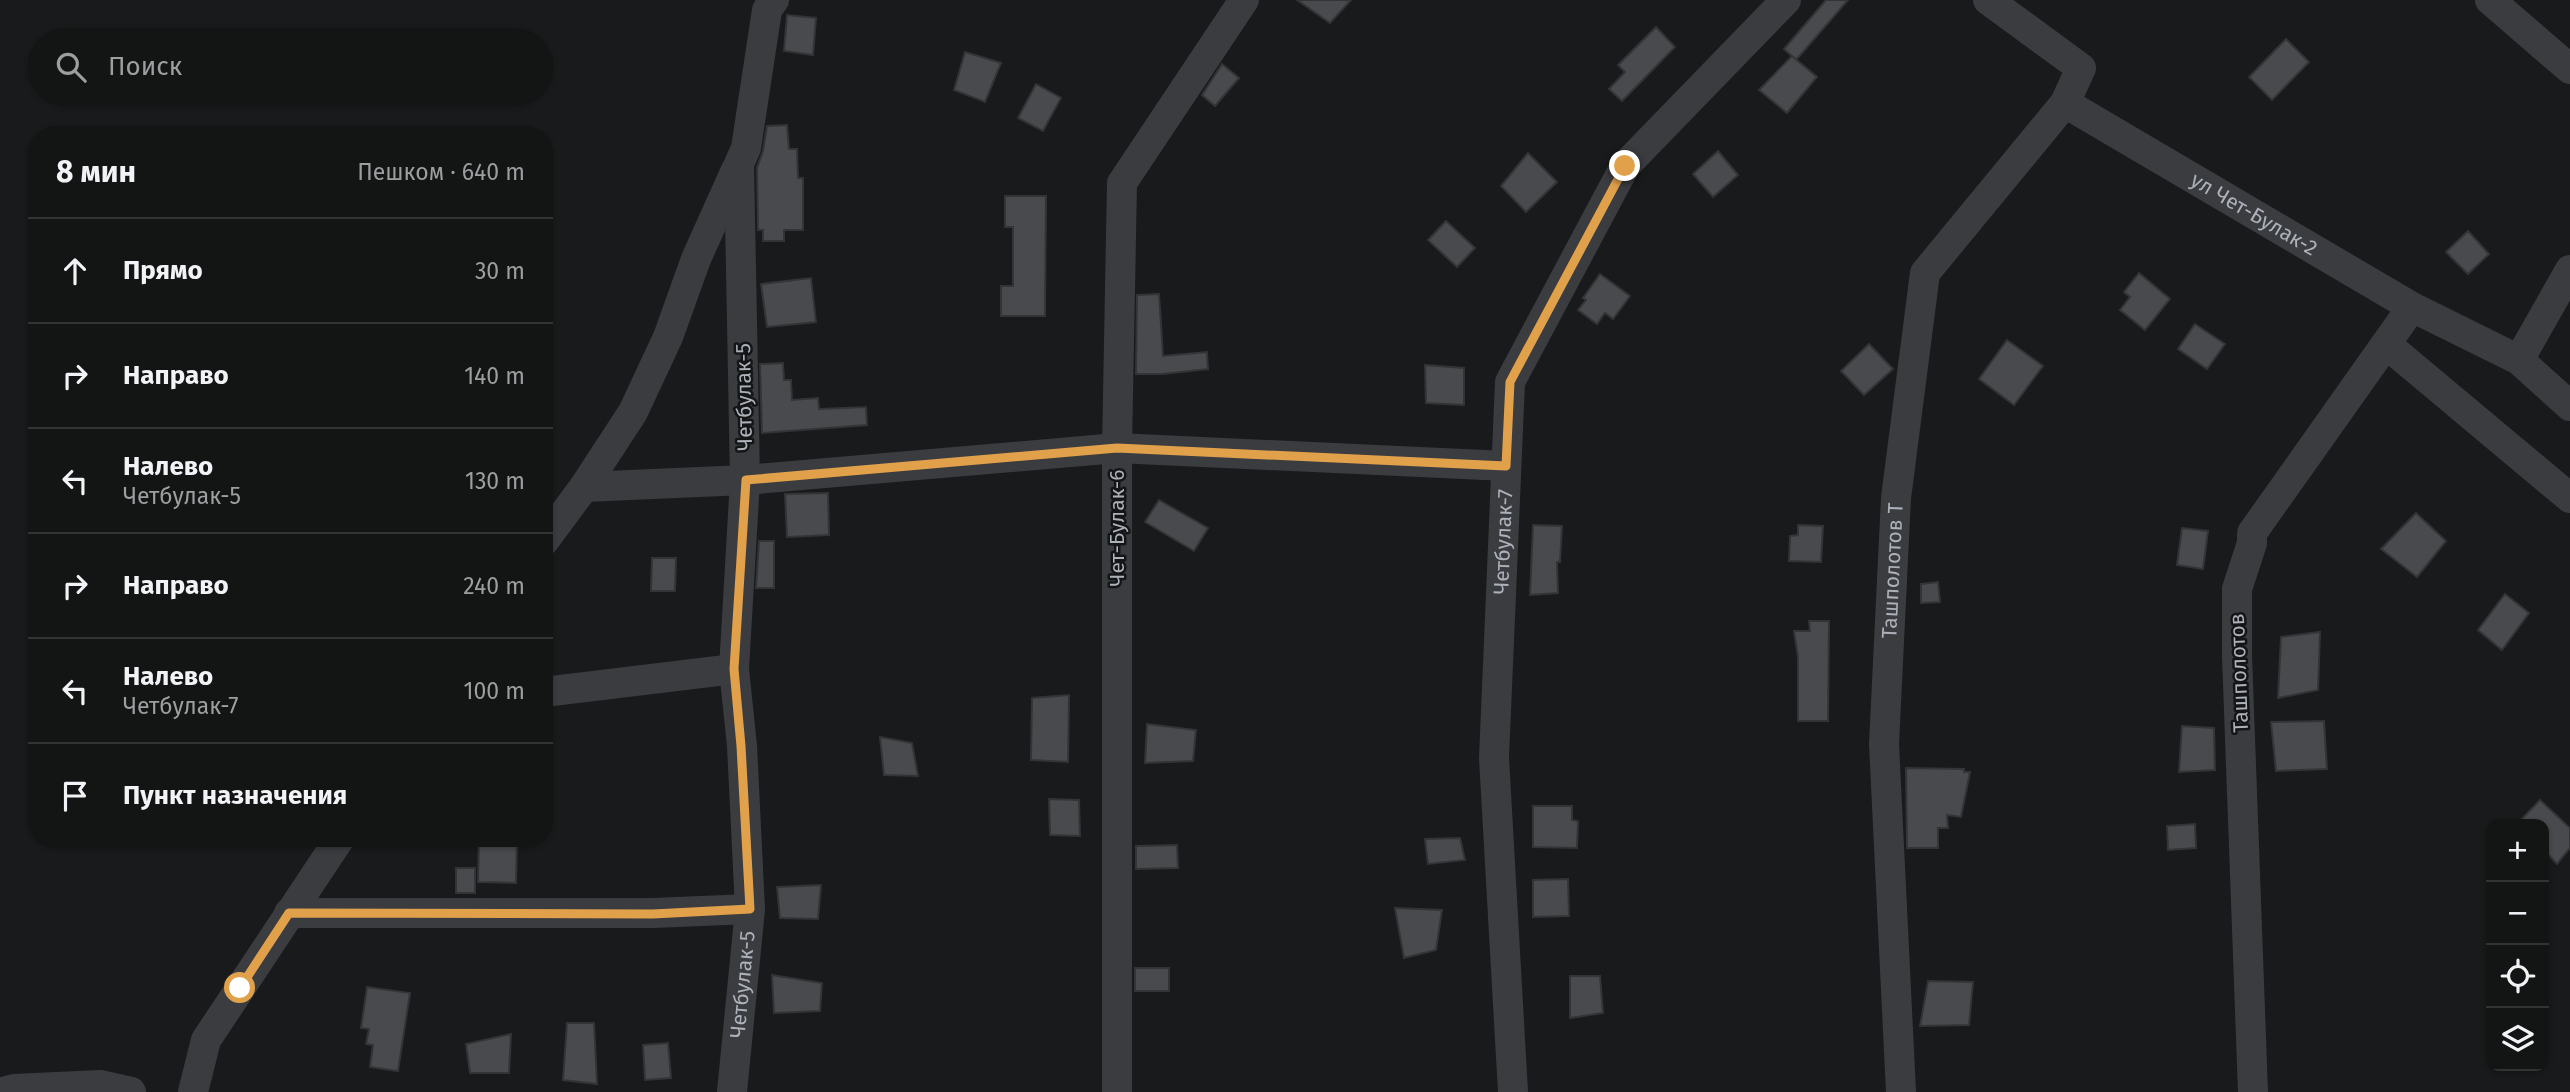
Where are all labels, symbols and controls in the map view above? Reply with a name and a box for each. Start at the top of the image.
search box [28,28,553,105]
icon: search [52,48,90,86]
text: Поиск [108,51,182,82]
route end [1609,150,1640,181]
text: 8 мин [56,154,136,190]
text: Пешком · 640 m [357,158,525,186]
street label: ул Чет-Булак-2 [2186,167,2322,261]
icon: ahead [56,252,94,290]
text: Прямо [123,255,203,286]
text: 30 m [475,257,525,285]
street label: Четбулак-5 [730,343,758,451]
icon: right [56,357,94,395]
text: Направо [123,360,229,391]
text: 140 m [464,362,525,390]
text: Налево [123,451,213,482]
icon: left [56,462,94,500]
text: 130 m [465,467,525,495]
street label: Чет-Булак-6 [1104,470,1130,586]
text: Четбулак-5 [123,482,241,510]
street label: Четбулак-7 [1488,488,1518,595]
street label: Ташполотов Т [1876,502,1909,639]
icon: right [56,567,94,605]
text: Направо [123,570,229,601]
text: 240 m [463,572,525,600]
street label: Ташполотов [2224,613,2254,733]
text: Налево [123,661,213,692]
icon: left [56,672,94,710]
text: 100 m [464,677,525,705]
text: Четбулак-7 [123,692,238,720]
icon: arrive [56,777,94,815]
text: Пункт назначения [123,780,347,811]
map controls [2486,819,2549,1071]
button: + [2486,819,2549,882]
button: − [2486,882,2549,945]
street label: Четбулак-5 [724,930,761,1039]
button: locate [2486,945,2549,1008]
route start [224,972,255,1003]
button: layers [2486,1008,2549,1071]

